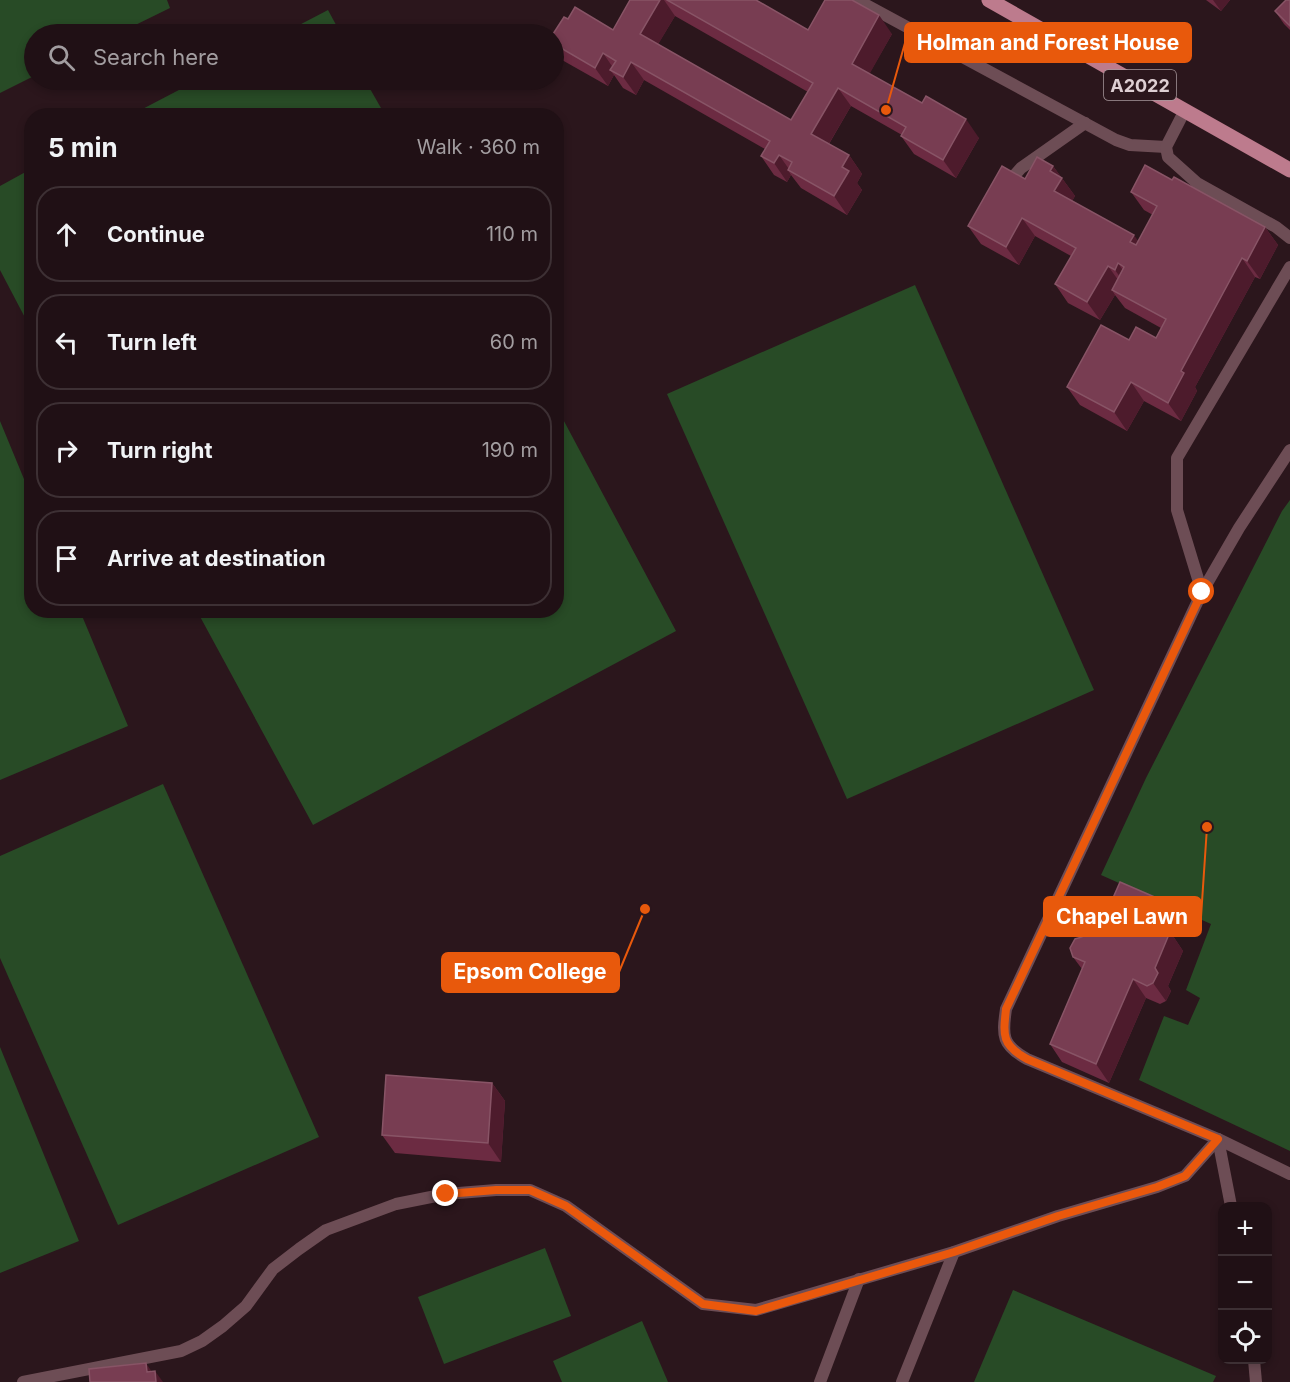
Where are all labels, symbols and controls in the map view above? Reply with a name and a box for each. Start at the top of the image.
callout: Holman and Forest House [905,23,1191,62]
search box [24,24,564,90]
text: Holman and Forest House [917,30,1179,55]
icon: search [45,41,78,74]
text: Search here [93,44,219,70]
road number: A2022 [1104,70,1176,100]
text: 5 min [48,132,118,163]
text: Walk · 360 m [417,135,540,159]
icon: ahead [50,218,83,251]
text: Continue [107,221,205,247]
text: 110 m [486,222,538,246]
icon: left [50,326,83,359]
text: Turn left [107,329,197,355]
text: 60 m [490,330,538,354]
icon: right [50,434,83,467]
text: Turn right [107,437,213,463]
text: 190 m [482,438,538,462]
icon: arrive [50,542,83,575]
text: Arrive at destination [107,545,326,571]
route start [1188,578,1214,604]
callout: Chapel Lawn [1044,897,1201,936]
text: Chapel Lawn [1056,904,1188,929]
callout: Epsom College [442,953,619,992]
text: Epsom College [454,959,606,984]
route end [432,1180,458,1206]
map controls [1218,1202,1272,1364]
button: + [1218,1202,1272,1256]
button: − [1218,1256,1272,1310]
button: locate [1218,1310,1272,1364]

